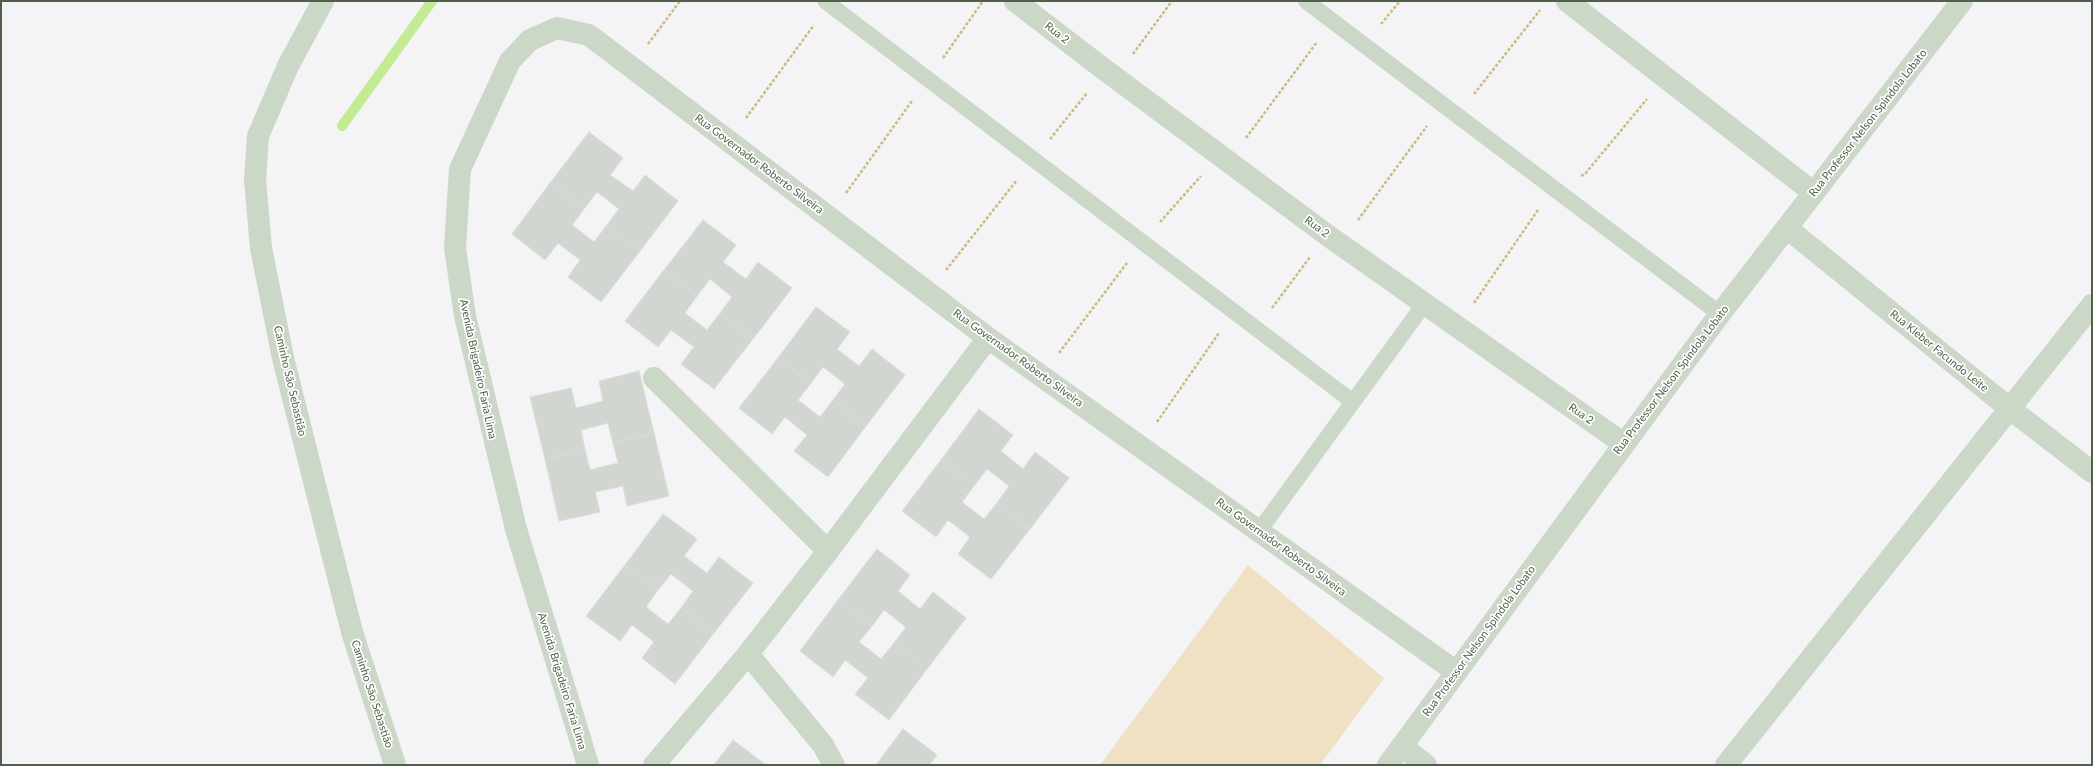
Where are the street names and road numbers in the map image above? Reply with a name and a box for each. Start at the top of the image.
street label: Rua 2 [1042,19,1072,47]
street label: Rua Professor Nelson Spindola Lobato [1806,47,1930,199]
street label: Rua Governador Roberto Silveira [692,111,826,217]
street label: Rua 2 [1302,214,1332,240]
street label: Avenida Brigadeiro Faria Lima [457,298,499,440]
street label: Rua Professor Nelson Spindola Lobato [1611,303,1731,457]
street label: Rua Governador Roberto Silveira [950,306,1086,410]
street label: Rua Kleber Facundo Leite [1887,307,1991,395]
street label: Caminho São Sebastião [271,325,309,437]
street label: Rua 2 [1566,401,1596,427]
street label: Rua Governador Roberto Silveira [1213,495,1349,599]
street label: Rua Professor Nelson Spindola Lobato [1420,563,1538,719]
street label: Avenida Brigadeiro Faria Lima [535,611,589,751]
street label: Caminho São Sebastião [348,638,396,750]

